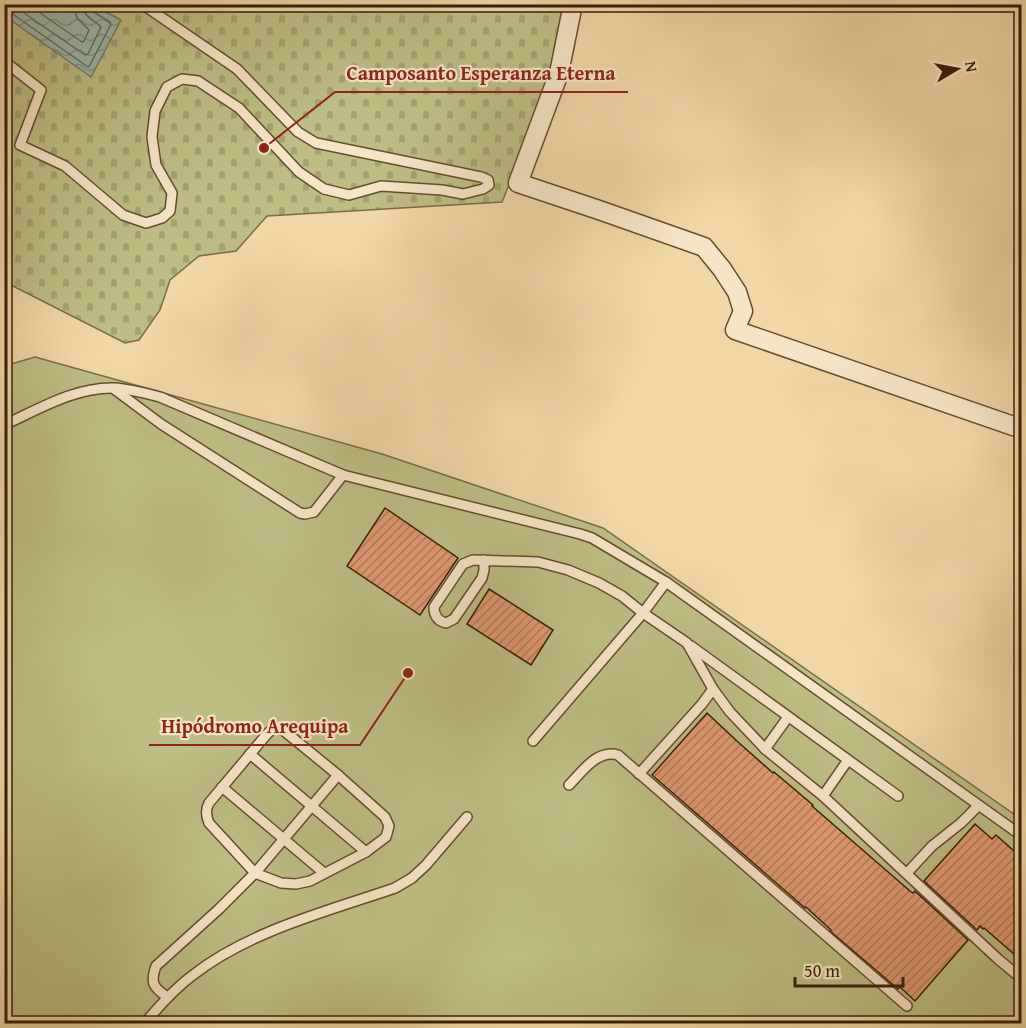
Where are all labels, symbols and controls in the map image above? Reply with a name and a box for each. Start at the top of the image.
north arrow [927,39,987,99]
callout: Camposanto Esperanza Eterna [335,54,628,92]
text: Camposanto Esperanza Eterna [346,58,616,87]
text: N [959,59,985,74]
callout: Hipódromo Arequipa [149,707,360,745]
text: Hipódromo Arequipa [161,711,349,740]
scale bar [795,950,903,988]
text: 50 m [804,957,840,984]

